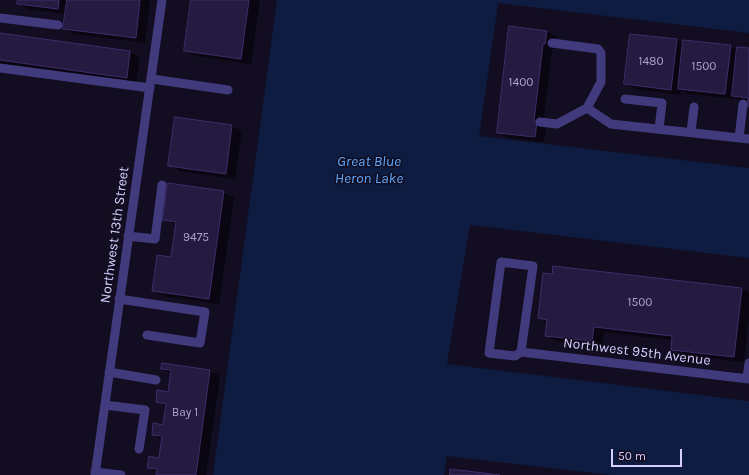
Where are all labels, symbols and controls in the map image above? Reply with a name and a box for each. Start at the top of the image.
house number: 1480 [638,55,664,69]
house number: 1500 [692,60,716,74]
house number: 1400 [509,76,533,90]
water label: Great Blue Heron Lake [335,153,403,188]
street label: Northwest 13th Street [97,166,133,304]
house number: 9475 [183,231,209,245]
house number: 1500 [628,296,652,310]
street label: Northwest 95th Avenue [562,335,712,369]
house number: Bay 1 [172,406,198,420]
scale bar [613,441,684,467]
text: 50 m [618,449,646,463]

